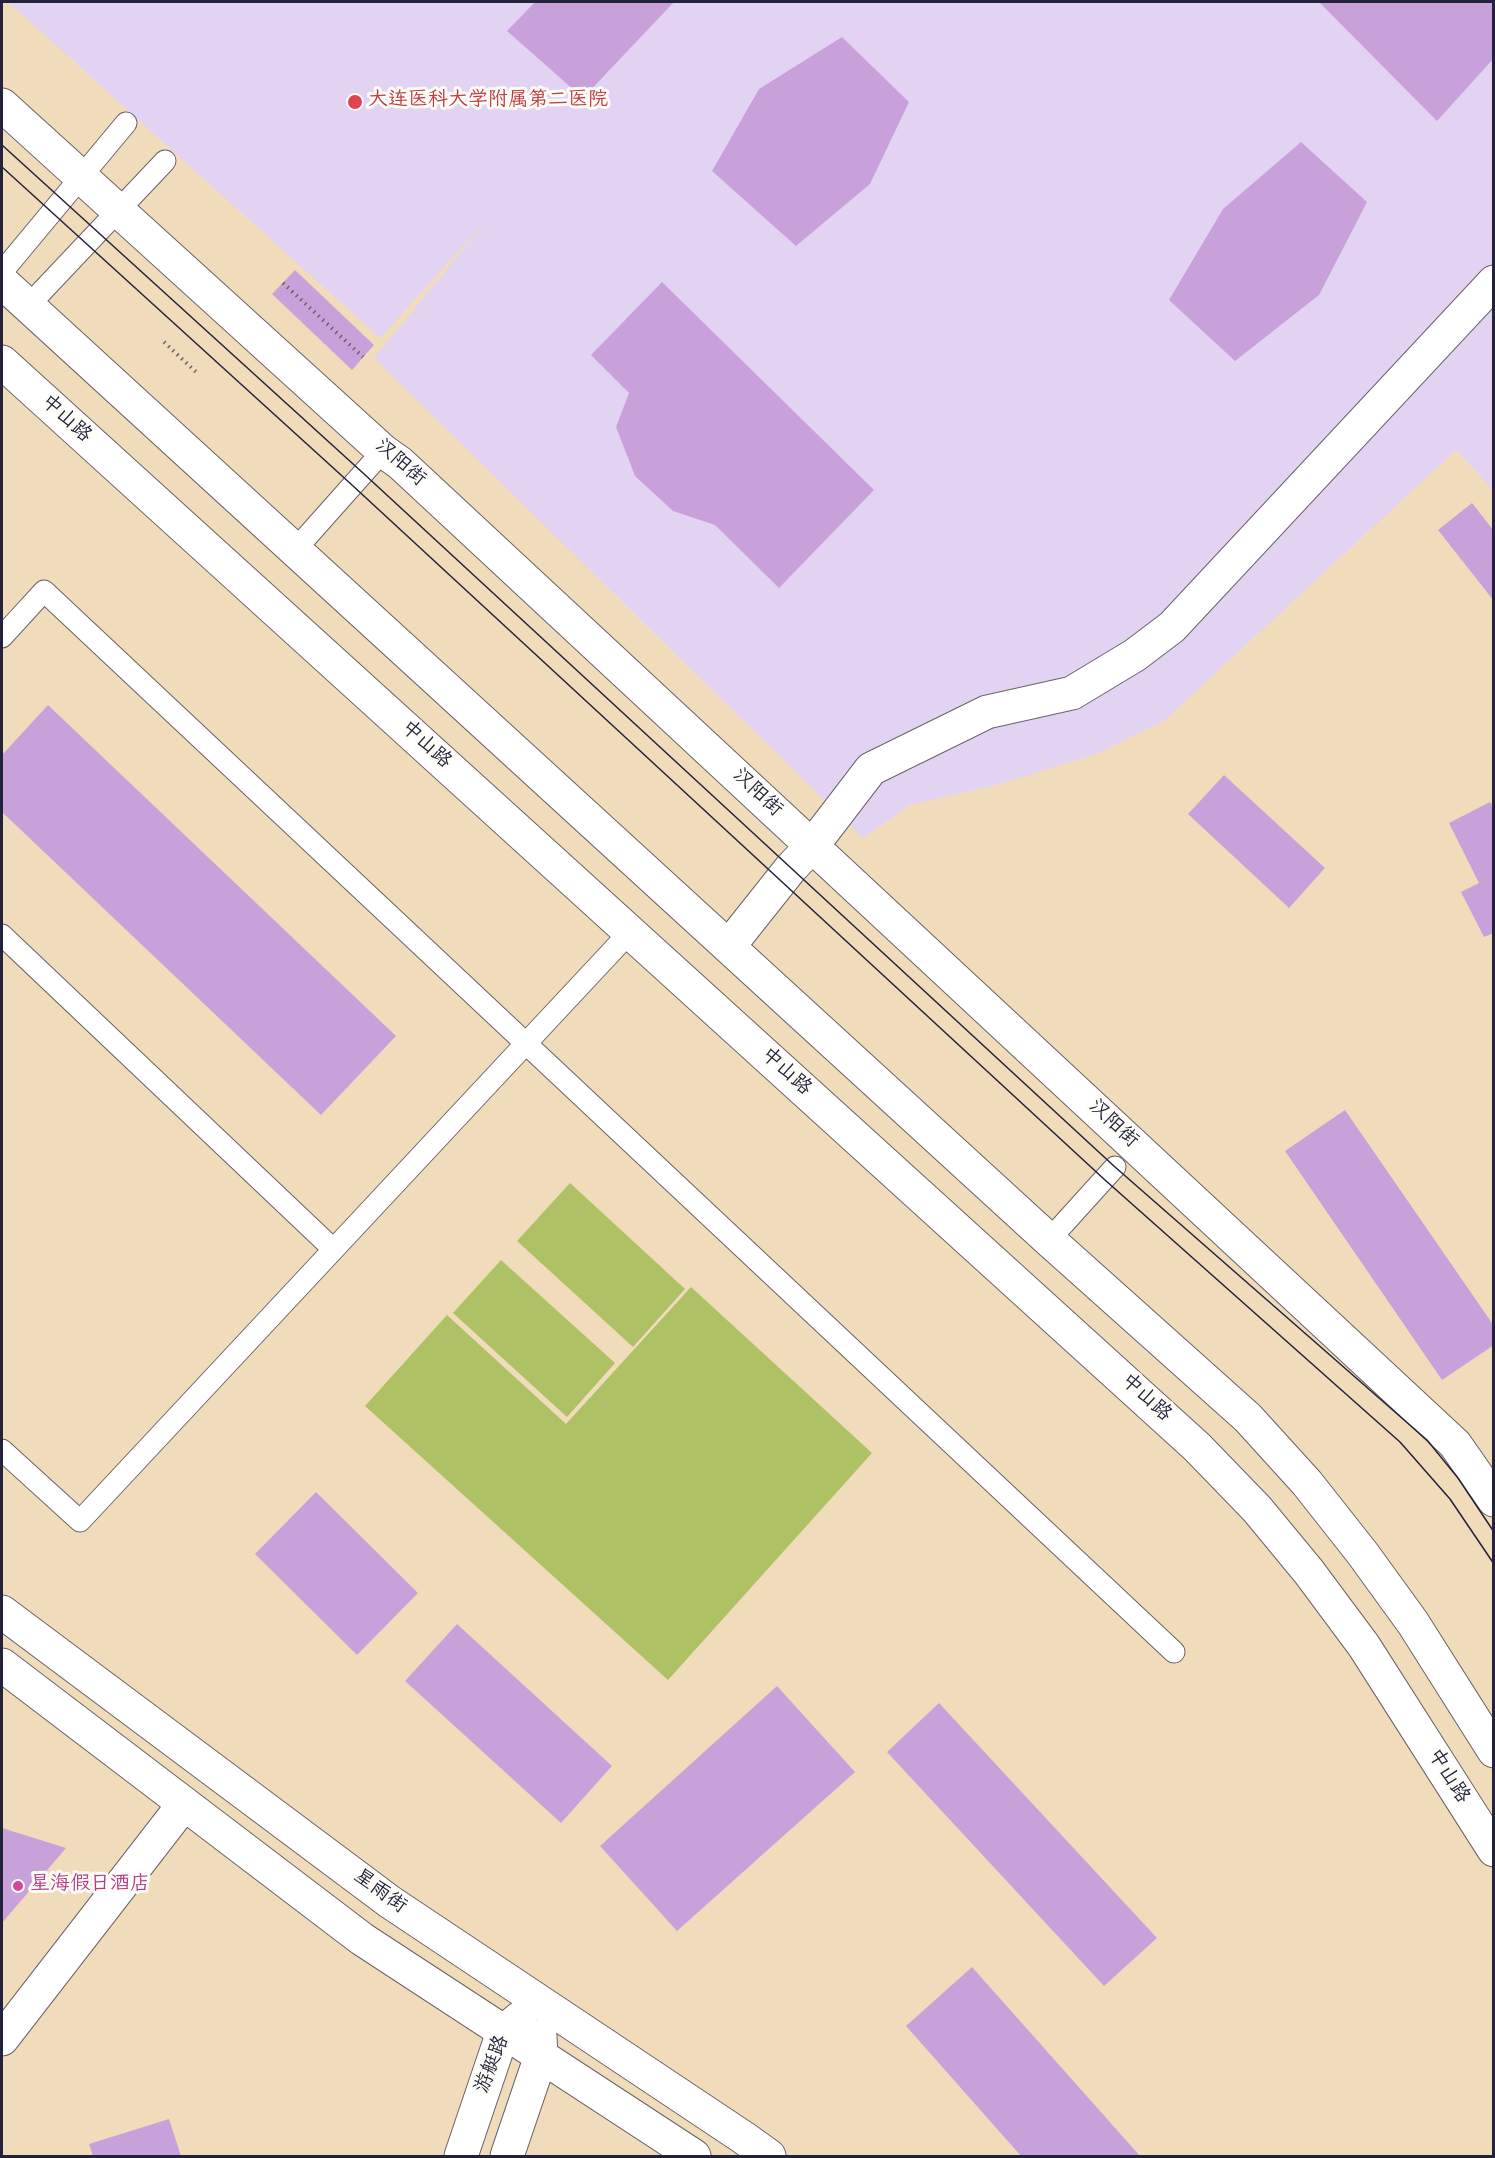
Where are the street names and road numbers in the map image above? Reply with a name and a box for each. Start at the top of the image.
street label: 中山路 [35,391,95,449]
street label: 汉阳街 [368,435,430,493]
street label: 中山路 [395,717,455,775]
street label: 汉阳街 [726,765,786,823]
street label: 中山路 [755,1044,815,1102]
street label: 汉阳街 [1082,1096,1142,1154]
street label: 中山路 [1115,1370,1175,1428]
street label: 中山路 [1421,1745,1473,1809]
street label: 星雨街 [348,1866,410,1920]
street label: 游艇路 [472,2033,516,2097]

